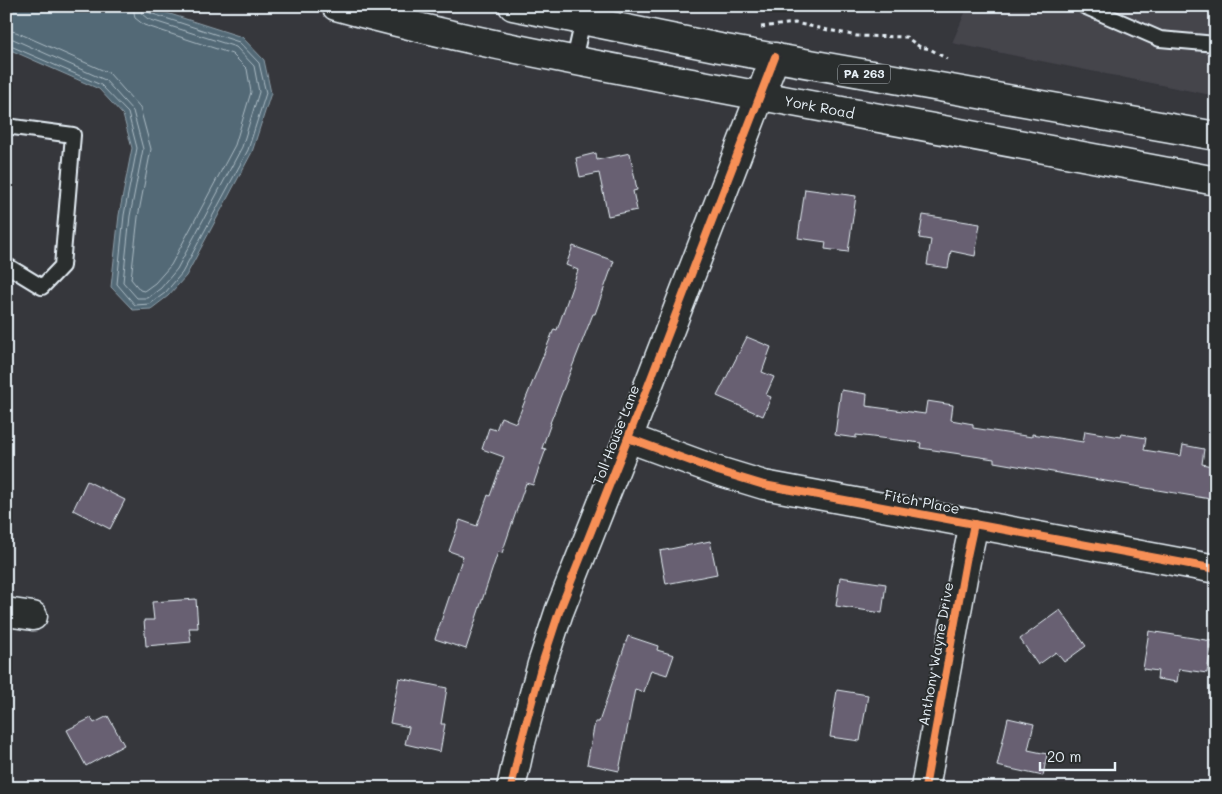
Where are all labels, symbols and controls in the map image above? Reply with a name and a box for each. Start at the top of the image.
road number: PA 263 [838,64,890,84]
street label: York Road [783,91,856,123]
street label: Toll House Lane [588,382,643,488]
street label: Fitch Place [883,485,961,518]
street label: Anthony Wayne Drive [914,581,958,727]
scale bar [1040,739,1114,771]
text: 20 m [1047,746,1081,766]

